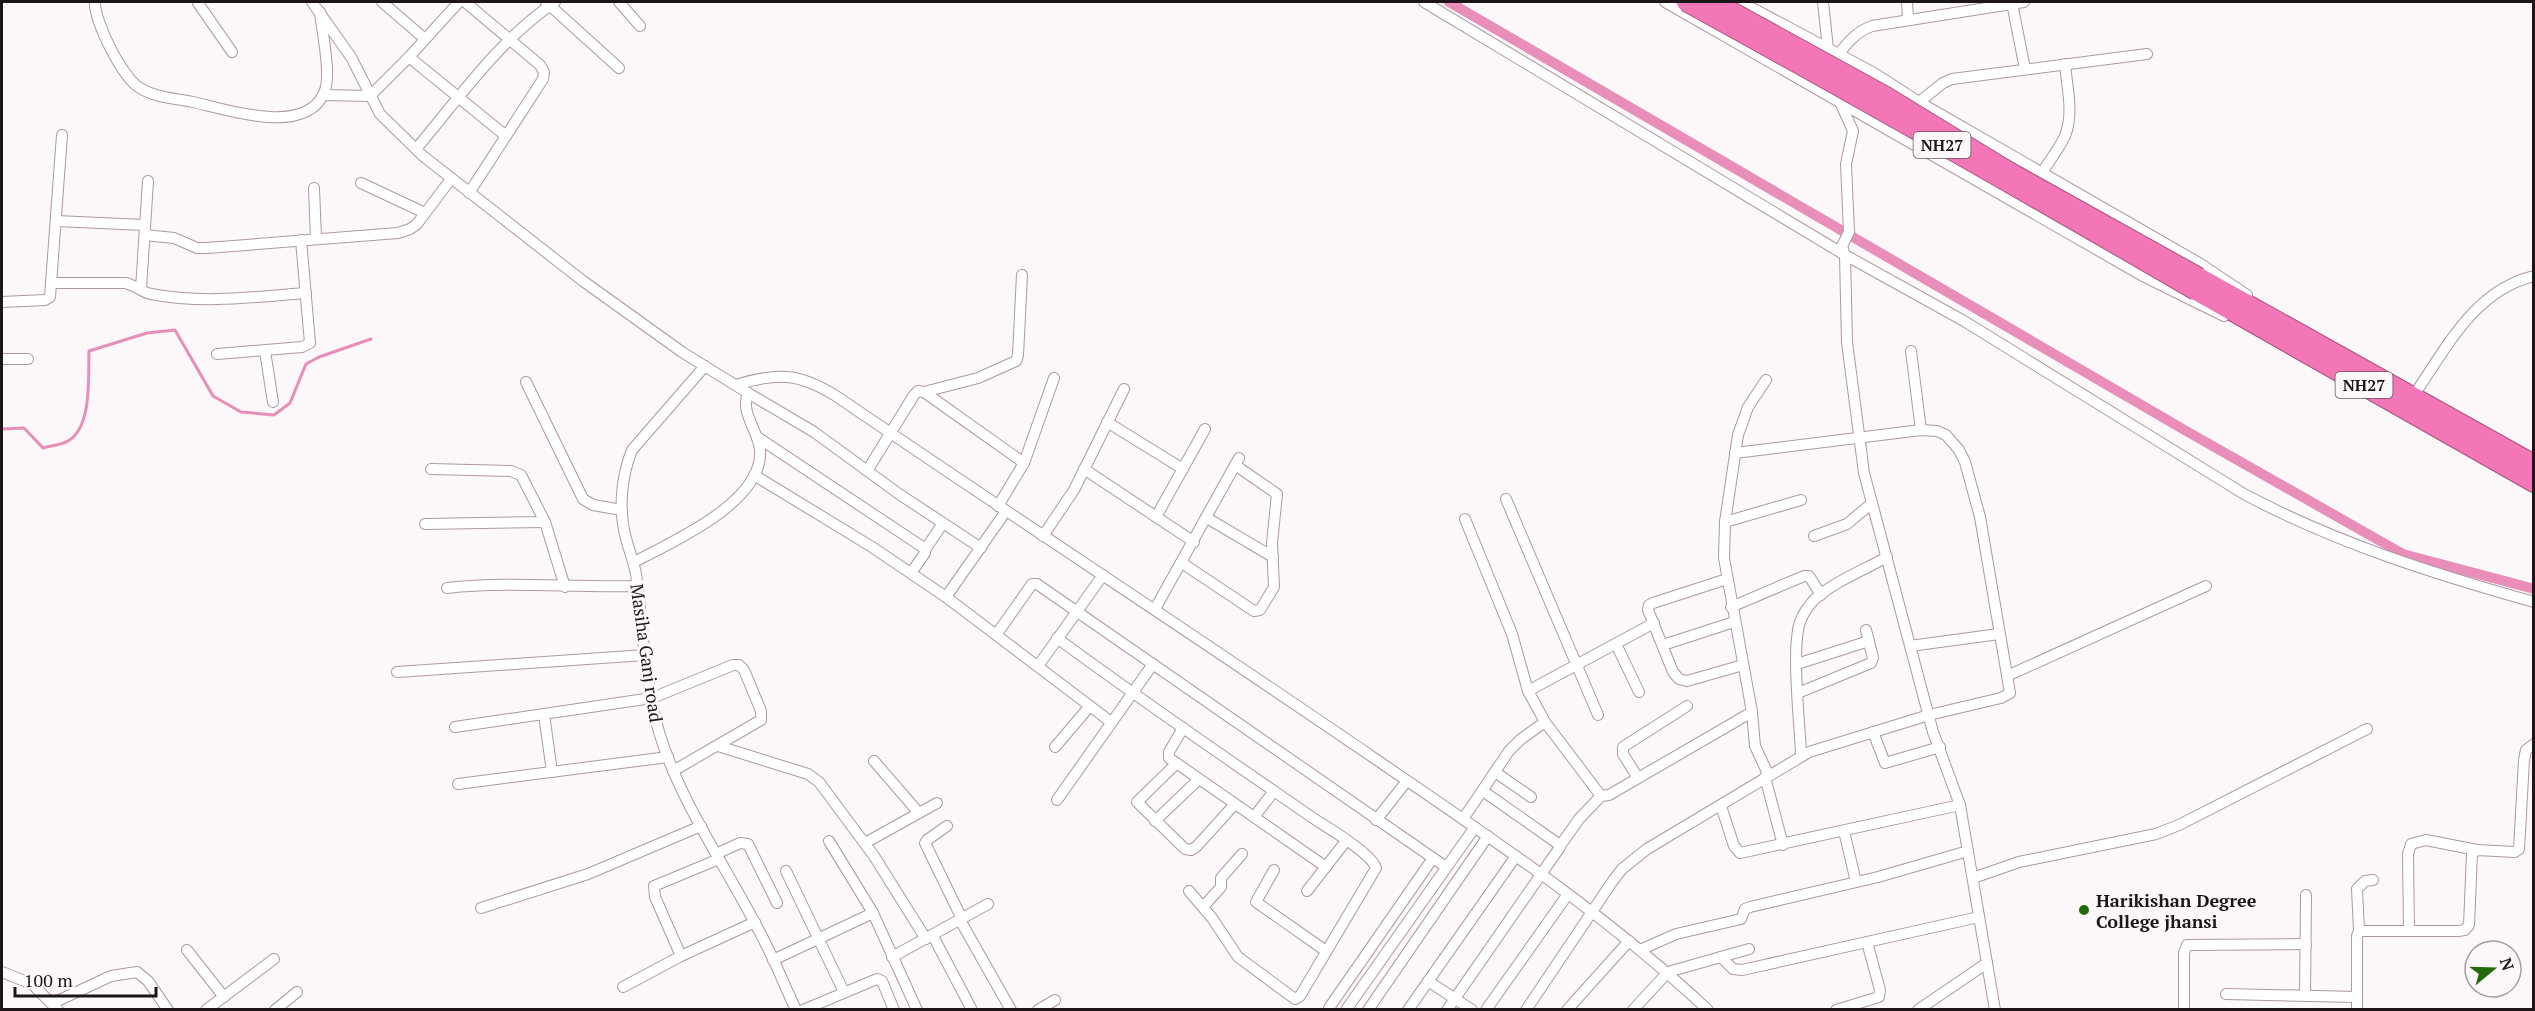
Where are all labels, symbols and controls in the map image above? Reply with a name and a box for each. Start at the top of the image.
road number: NH27 [1914,132,1970,158]
road number: NH27 [2336,372,2392,398]
street label: Masiha Ganj road [625,582,669,724]
place label: Harikishan Degree College jhansi [2096,888,2257,933]
marker: Harikishan Degree College jhansi [2077,903,2091,917]
north arrow [2463,939,2523,999]
text: N [2495,955,2520,973]
scale bar [15,960,156,998]
text: 100 m [24,968,73,992]

